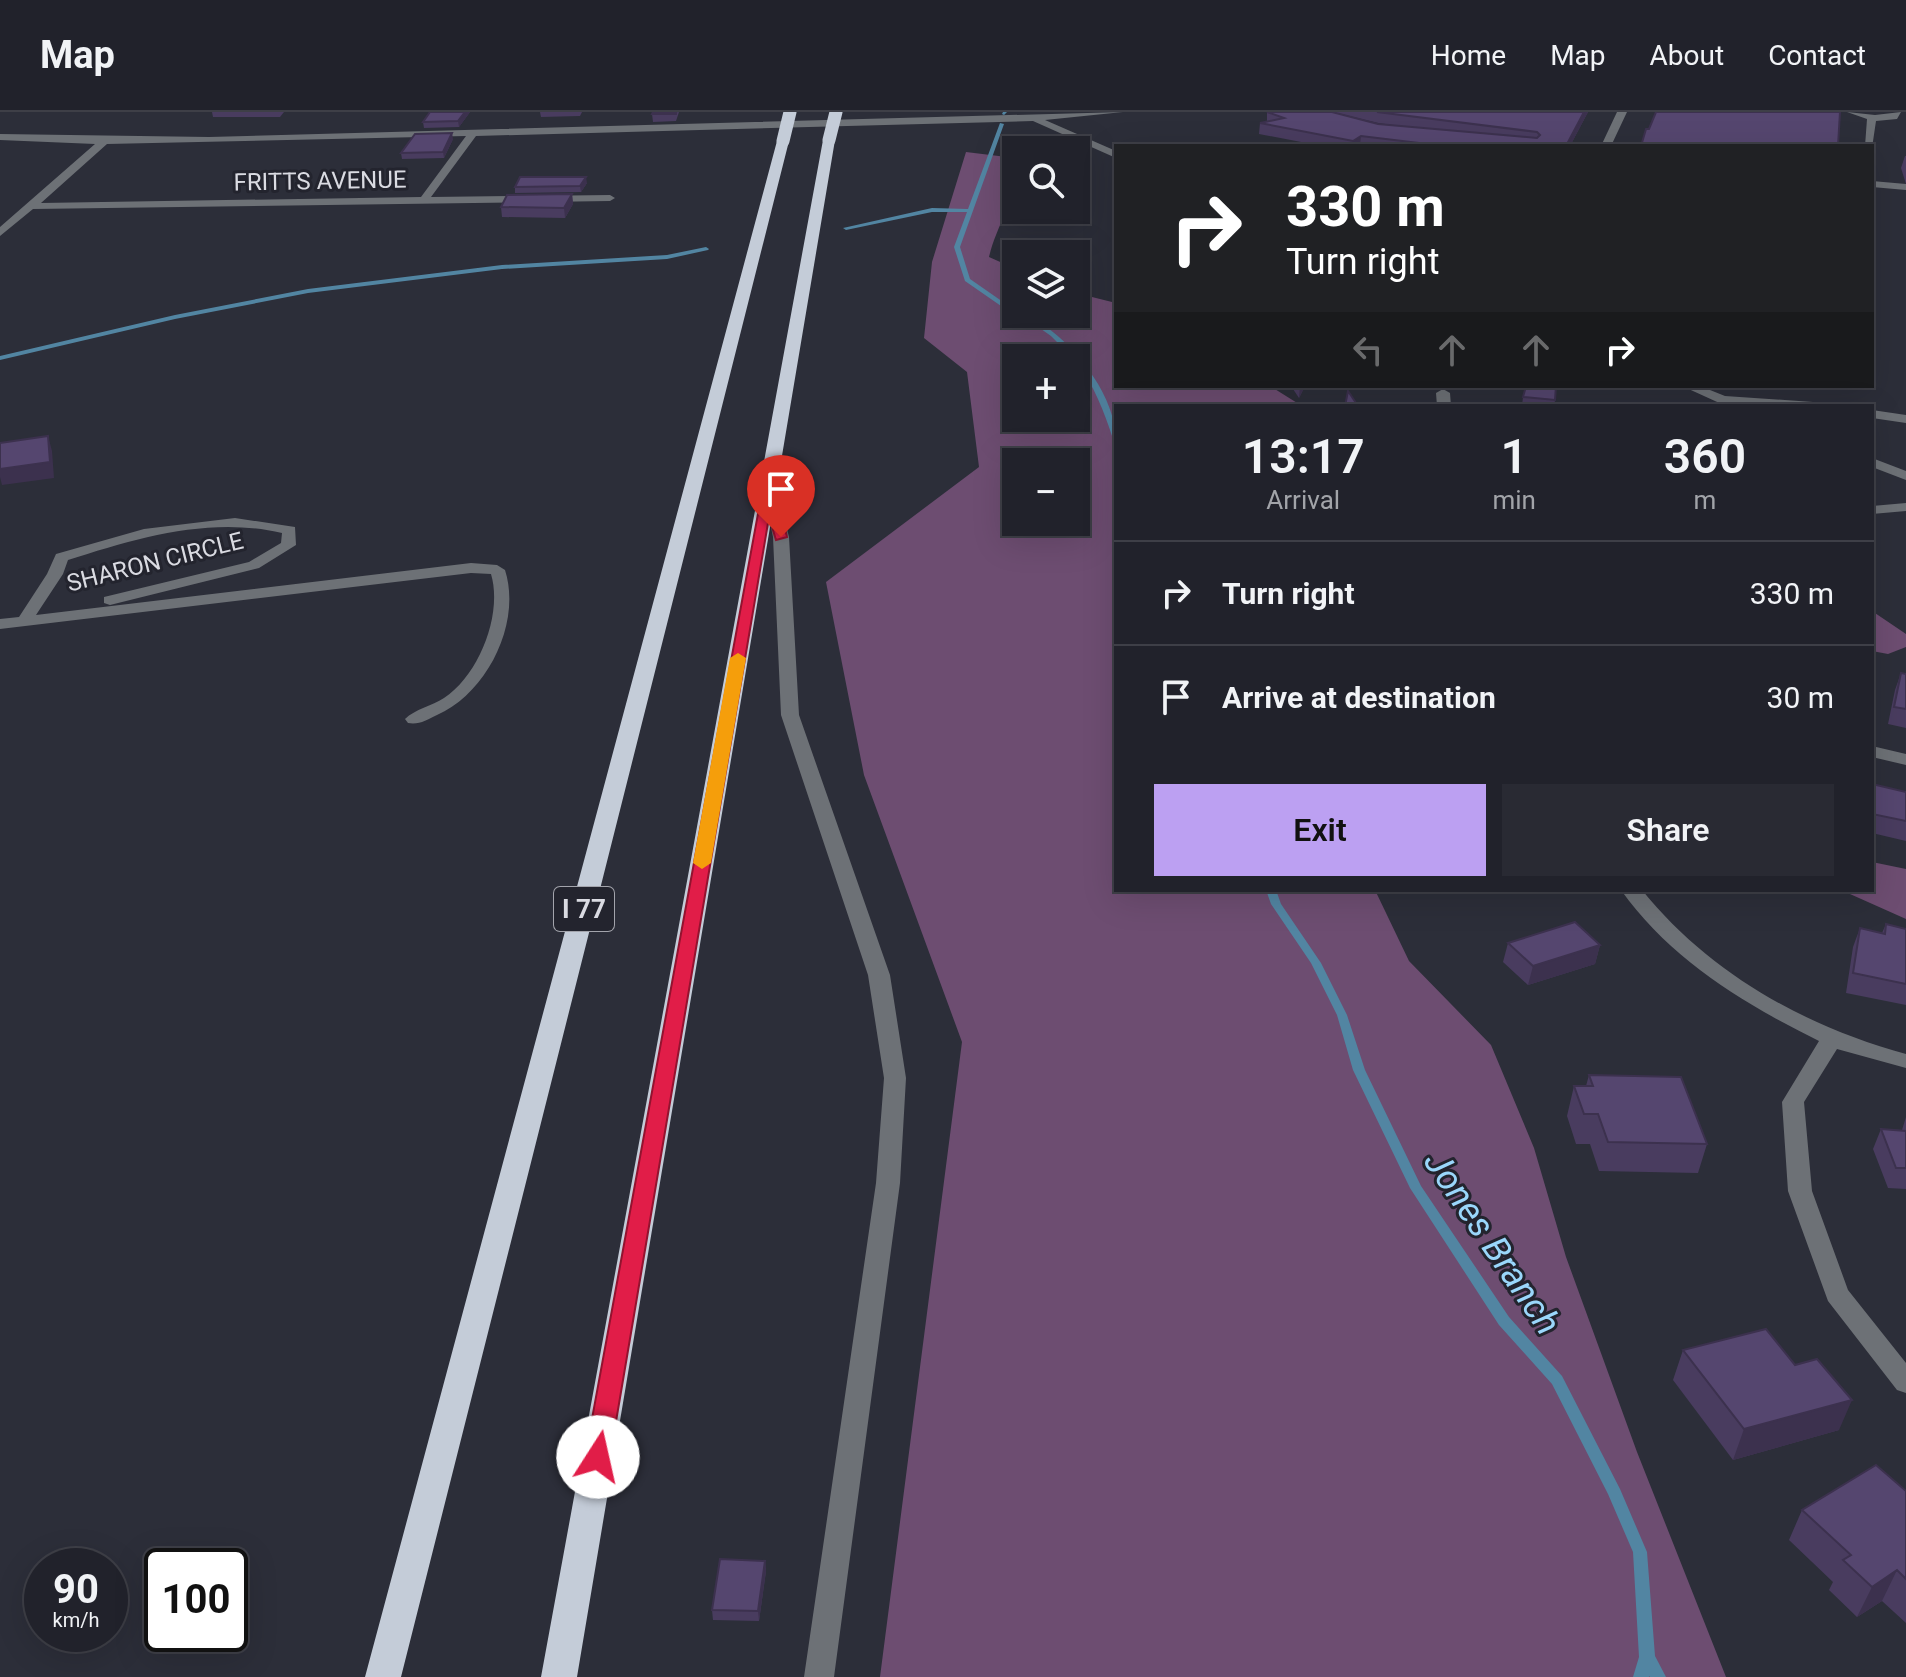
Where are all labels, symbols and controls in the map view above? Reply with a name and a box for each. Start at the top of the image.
text: Map [40,33,115,77]
text: Home [1431,39,1506,72]
text: Map [1550,39,1606,72]
text: About [1650,39,1724,72]
text: Contact [1768,39,1866,72]
map controls [1002,136,1090,536]
button: search [1002,136,1090,224]
street label: FRITTS AVENUE [233,165,407,197]
text: 330 m [1286,174,1445,240]
icon: right [1154,176,1258,280]
button: layers [1002,240,1090,328]
text: Turn right [1286,241,1439,283]
icon: left [1346,328,1390,372]
icon: ahead [1430,328,1474,372]
icon: ahead [1514,328,1558,372]
icon: right [1598,328,1642,372]
button: + [1002,344,1090,432]
text: 13:17 [1242,428,1365,485]
text: 1 [1501,428,1528,485]
text: 360 [1664,428,1746,485]
button: − [1002,448,1090,536]
pin [747,455,815,537]
icon: arrive [759,467,803,511]
text: Arrival [1266,485,1340,515]
text: min [1492,485,1536,515]
text: m [1694,485,1716,515]
street label: SHARON CIRCLE [64,527,246,597]
icon: right [1154,571,1198,615]
text: Turn right [1222,576,1355,611]
text: 330 m [1750,576,1834,611]
icon: arrive [1154,675,1198,719]
text: Arrive at destination [1222,680,1496,715]
text: 30 m [1767,680,1834,715]
button: Exit [1154,784,1486,876]
button: Share [1502,784,1834,876]
road number: I 77 [554,887,614,931]
water label: Jones Branch [1415,1143,1569,1342]
position arrow [556,1415,640,1499]
speed limit sign: 100 [144,1548,248,1652]
text: 90 [53,1566,99,1613]
text: km/h [53,1608,99,1632]

